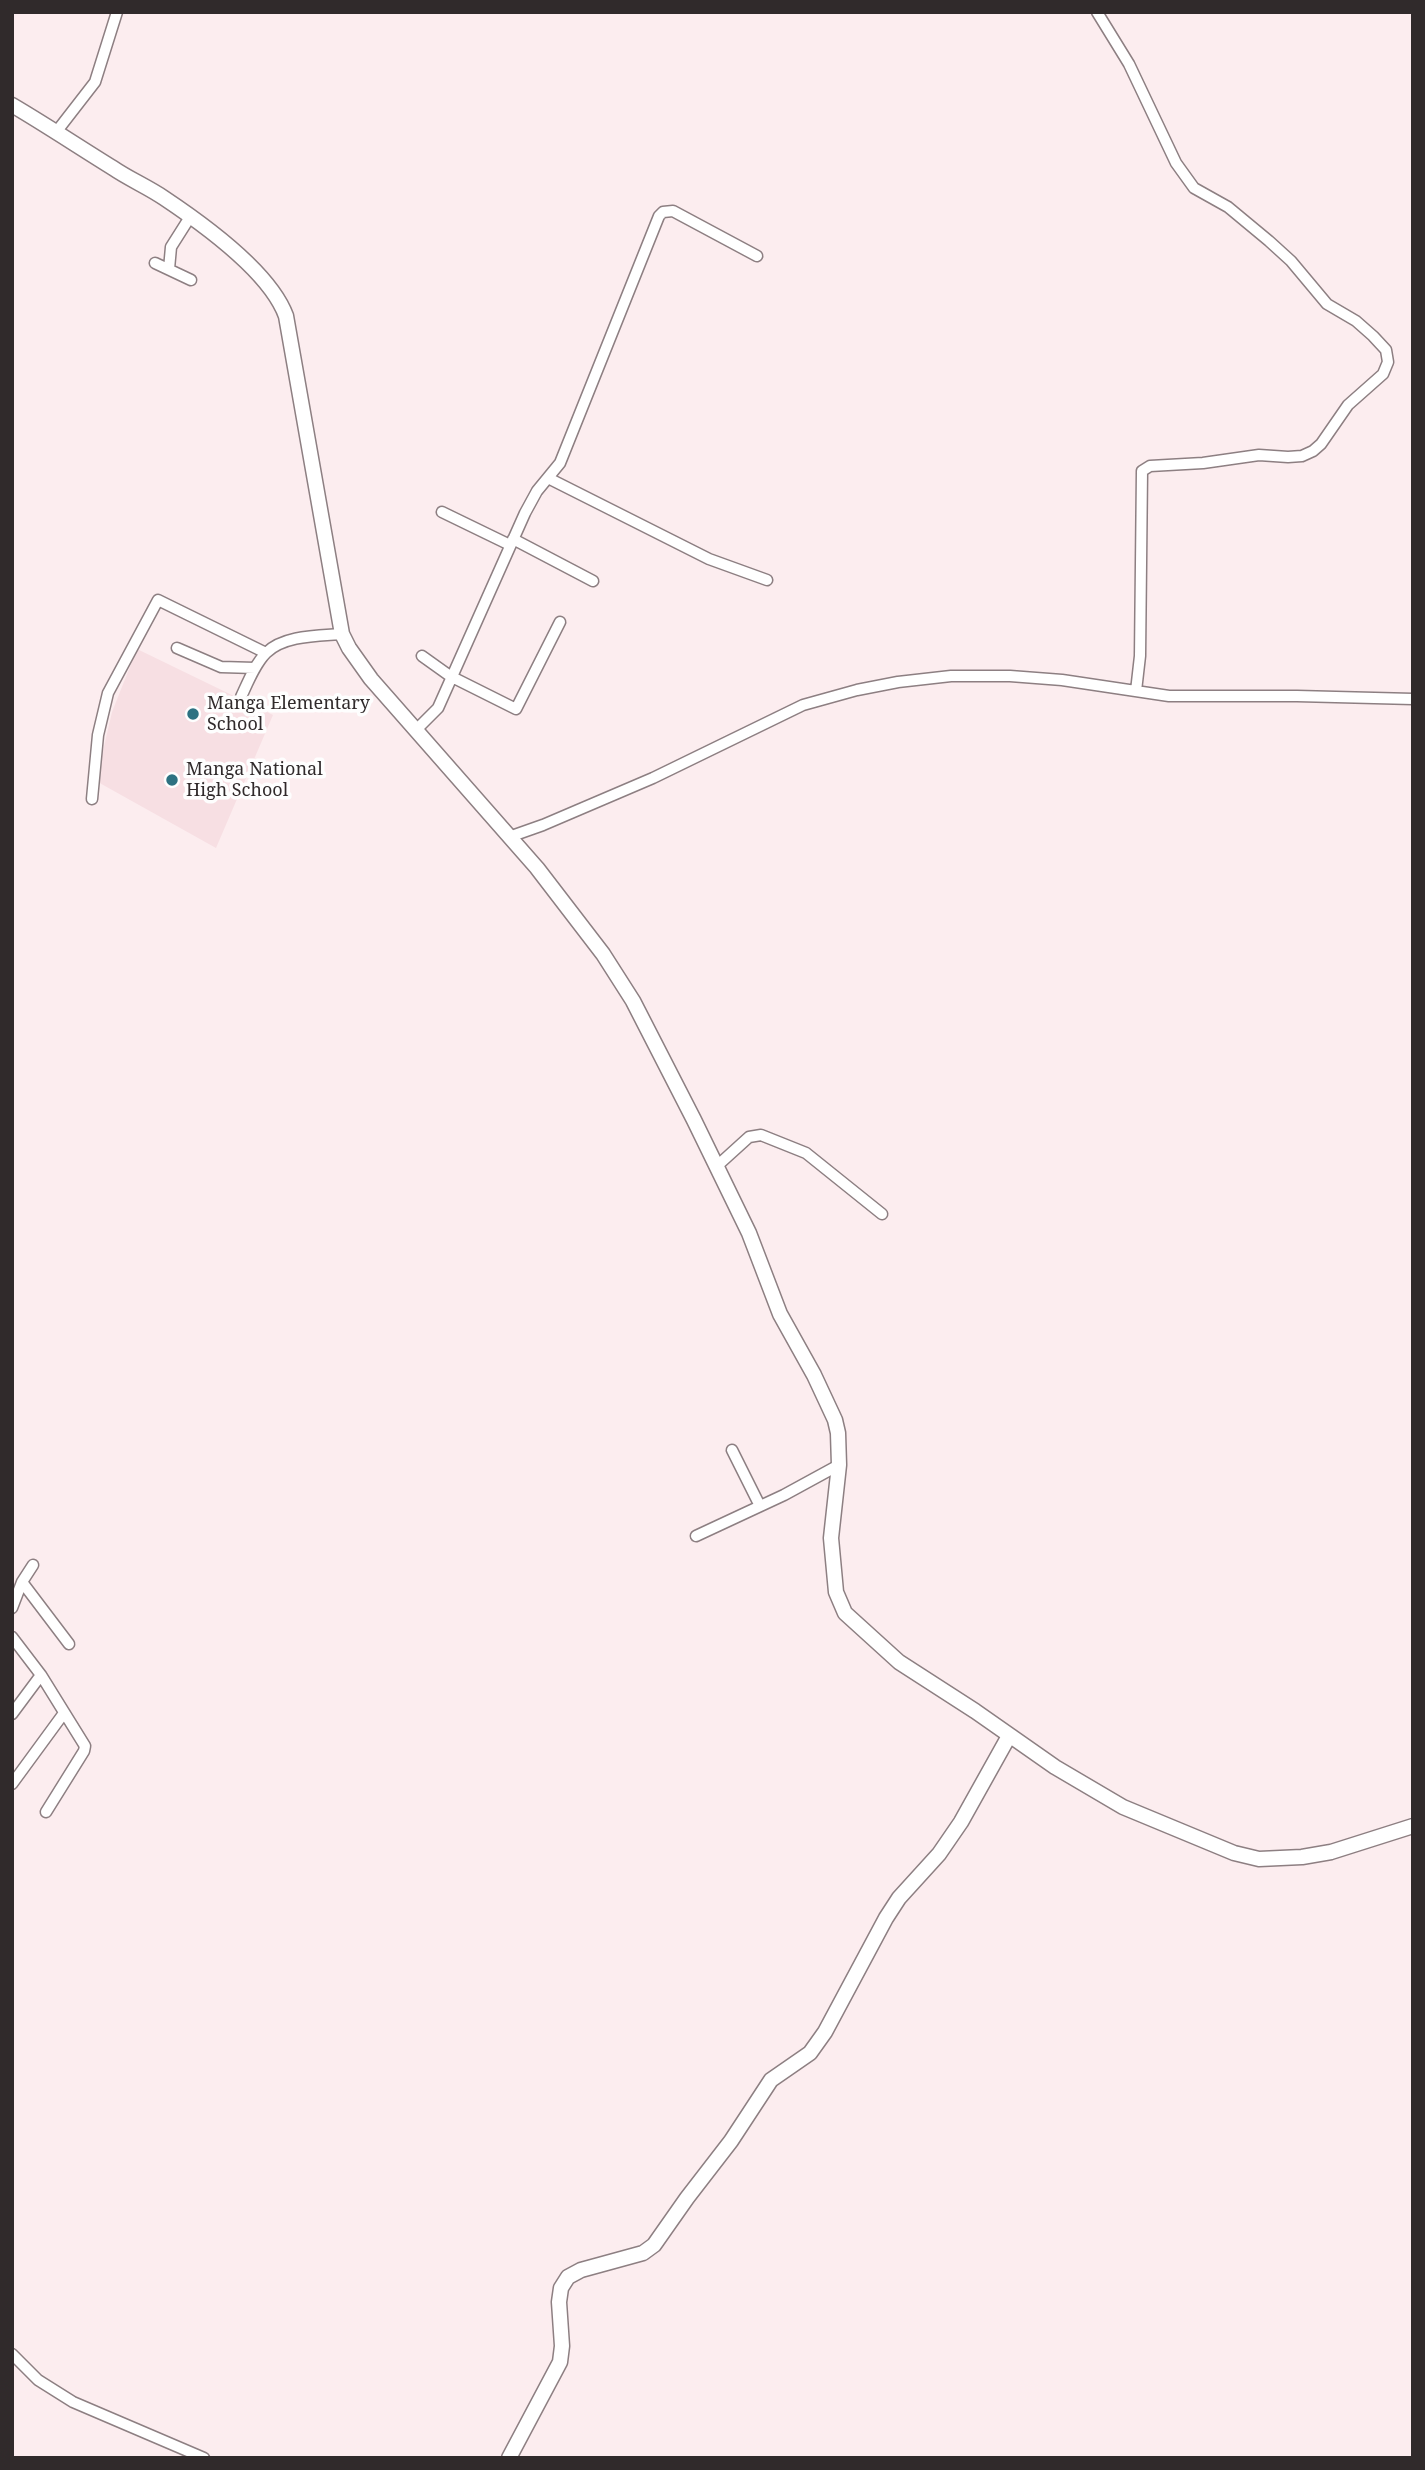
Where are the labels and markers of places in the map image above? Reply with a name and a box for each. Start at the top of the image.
place label: Manga Elementary School [207,693,370,736]
marker: Manga Elementary School [185,706,201,722]
place label: Manga National High School [186,759,323,802]
marker: Manga National High School [164,772,180,788]

